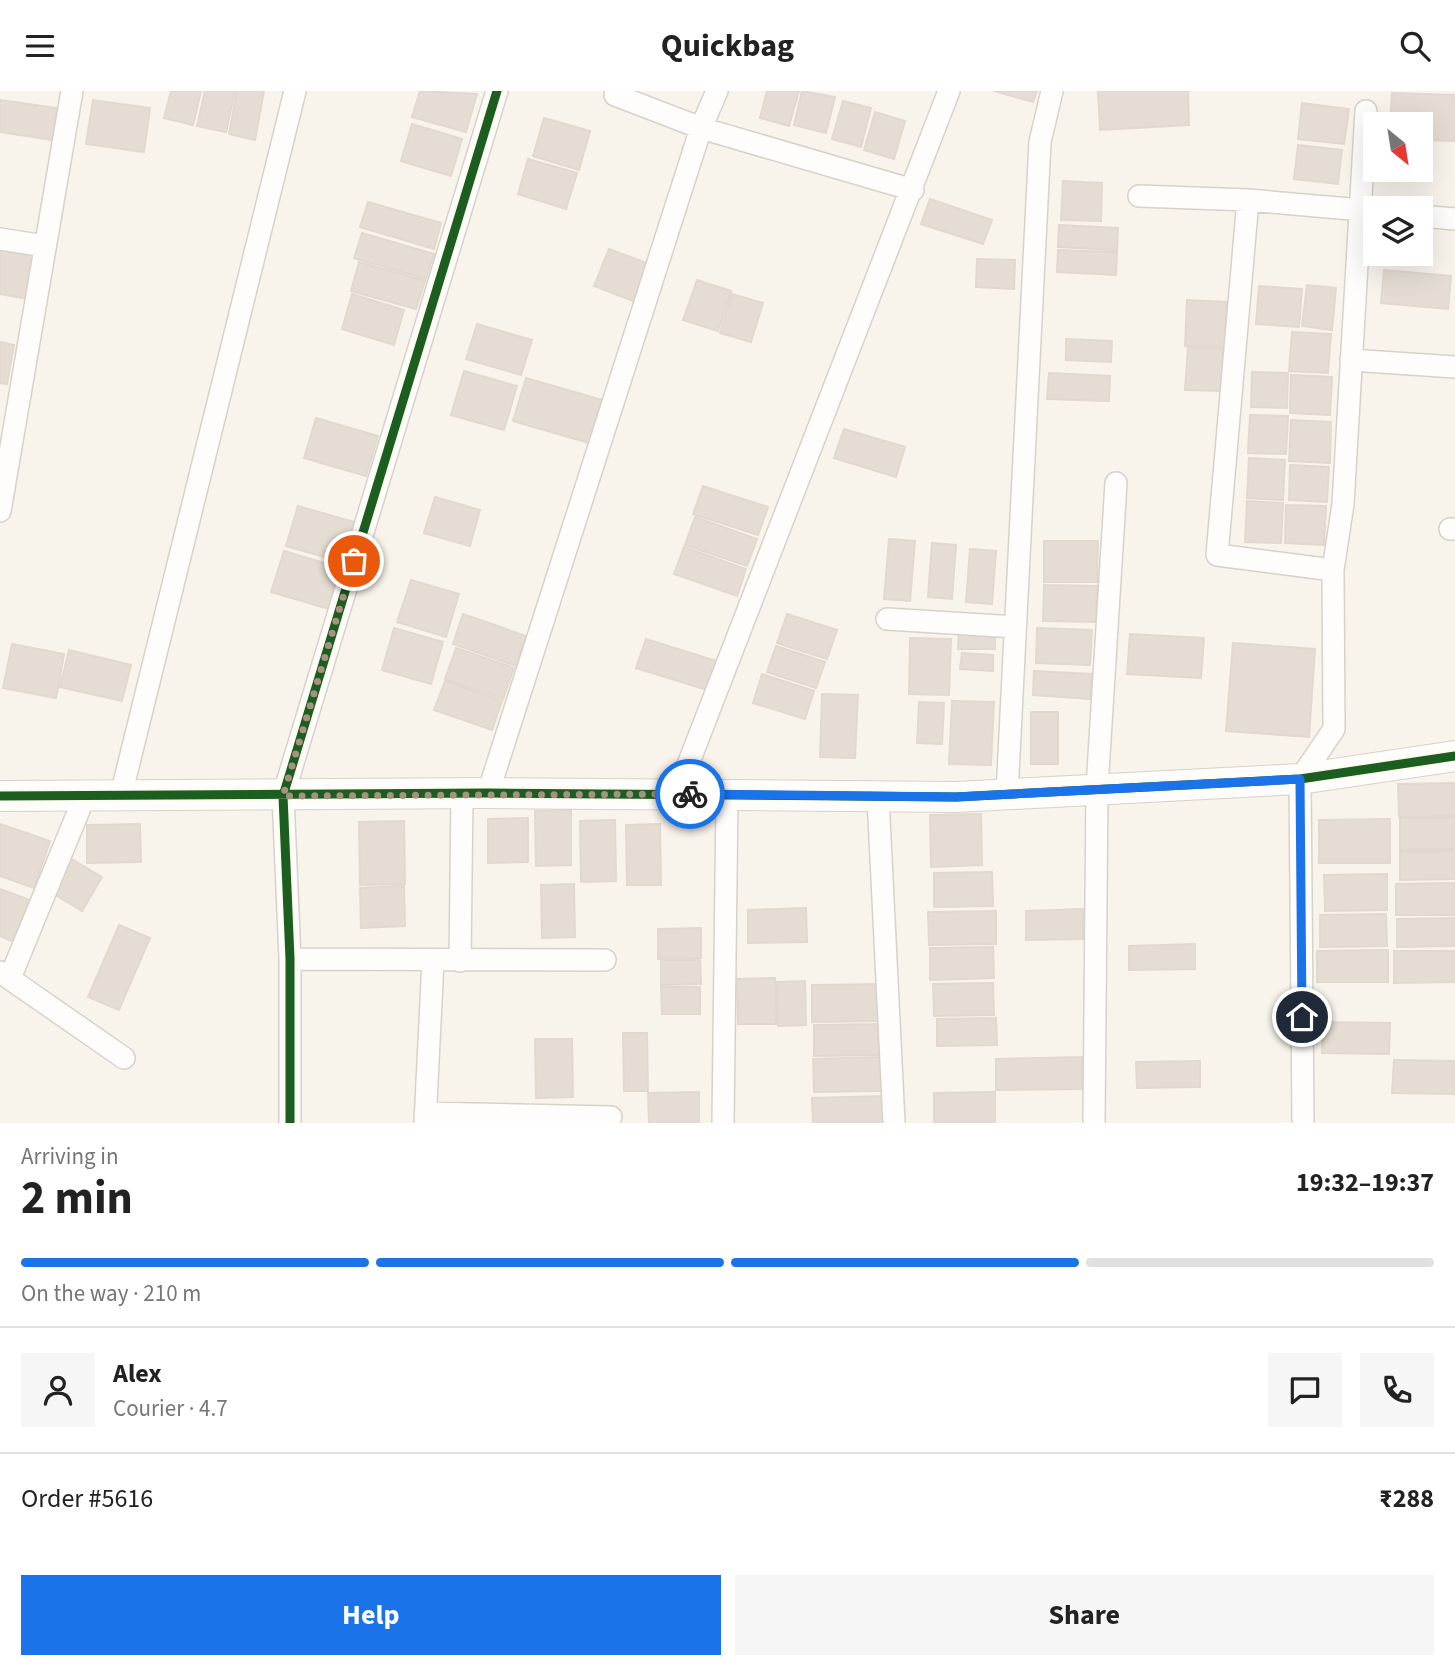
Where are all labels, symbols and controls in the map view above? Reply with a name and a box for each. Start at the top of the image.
text: Quickbag [661,23,794,69]
icon: menu [21,27,59,65]
icon: search [1396,27,1434,65]
north arrow [1363,112,1433,182]
map controls [1363,112,1433,266]
button: layers [1363,196,1433,266]
pin [324,531,384,591]
icon: bag [335,542,373,580]
courier [655,759,725,829]
icon: bike [671,775,709,813]
pin [1272,987,1332,1047]
icon: home [1283,998,1321,1036]
text: Arriving in [21,1140,119,1173]
text: 19:32–19:37 [1296,1164,1434,1201]
text: 2 min [21,1166,133,1231]
text: On the way · 210 m [21,1277,201,1310]
button: person [21,1353,95,1427]
button: chat [1268,1353,1342,1427]
button: phone [1360,1353,1434,1427]
text: Alex [113,1355,162,1392]
text: Courier · 4.7 [113,1392,228,1425]
text: Order #5616 [21,1480,153,1517]
text: ₹288 [1379,1480,1434,1517]
button: Help [21,1575,721,1655]
button: Share [735,1575,1434,1655]

